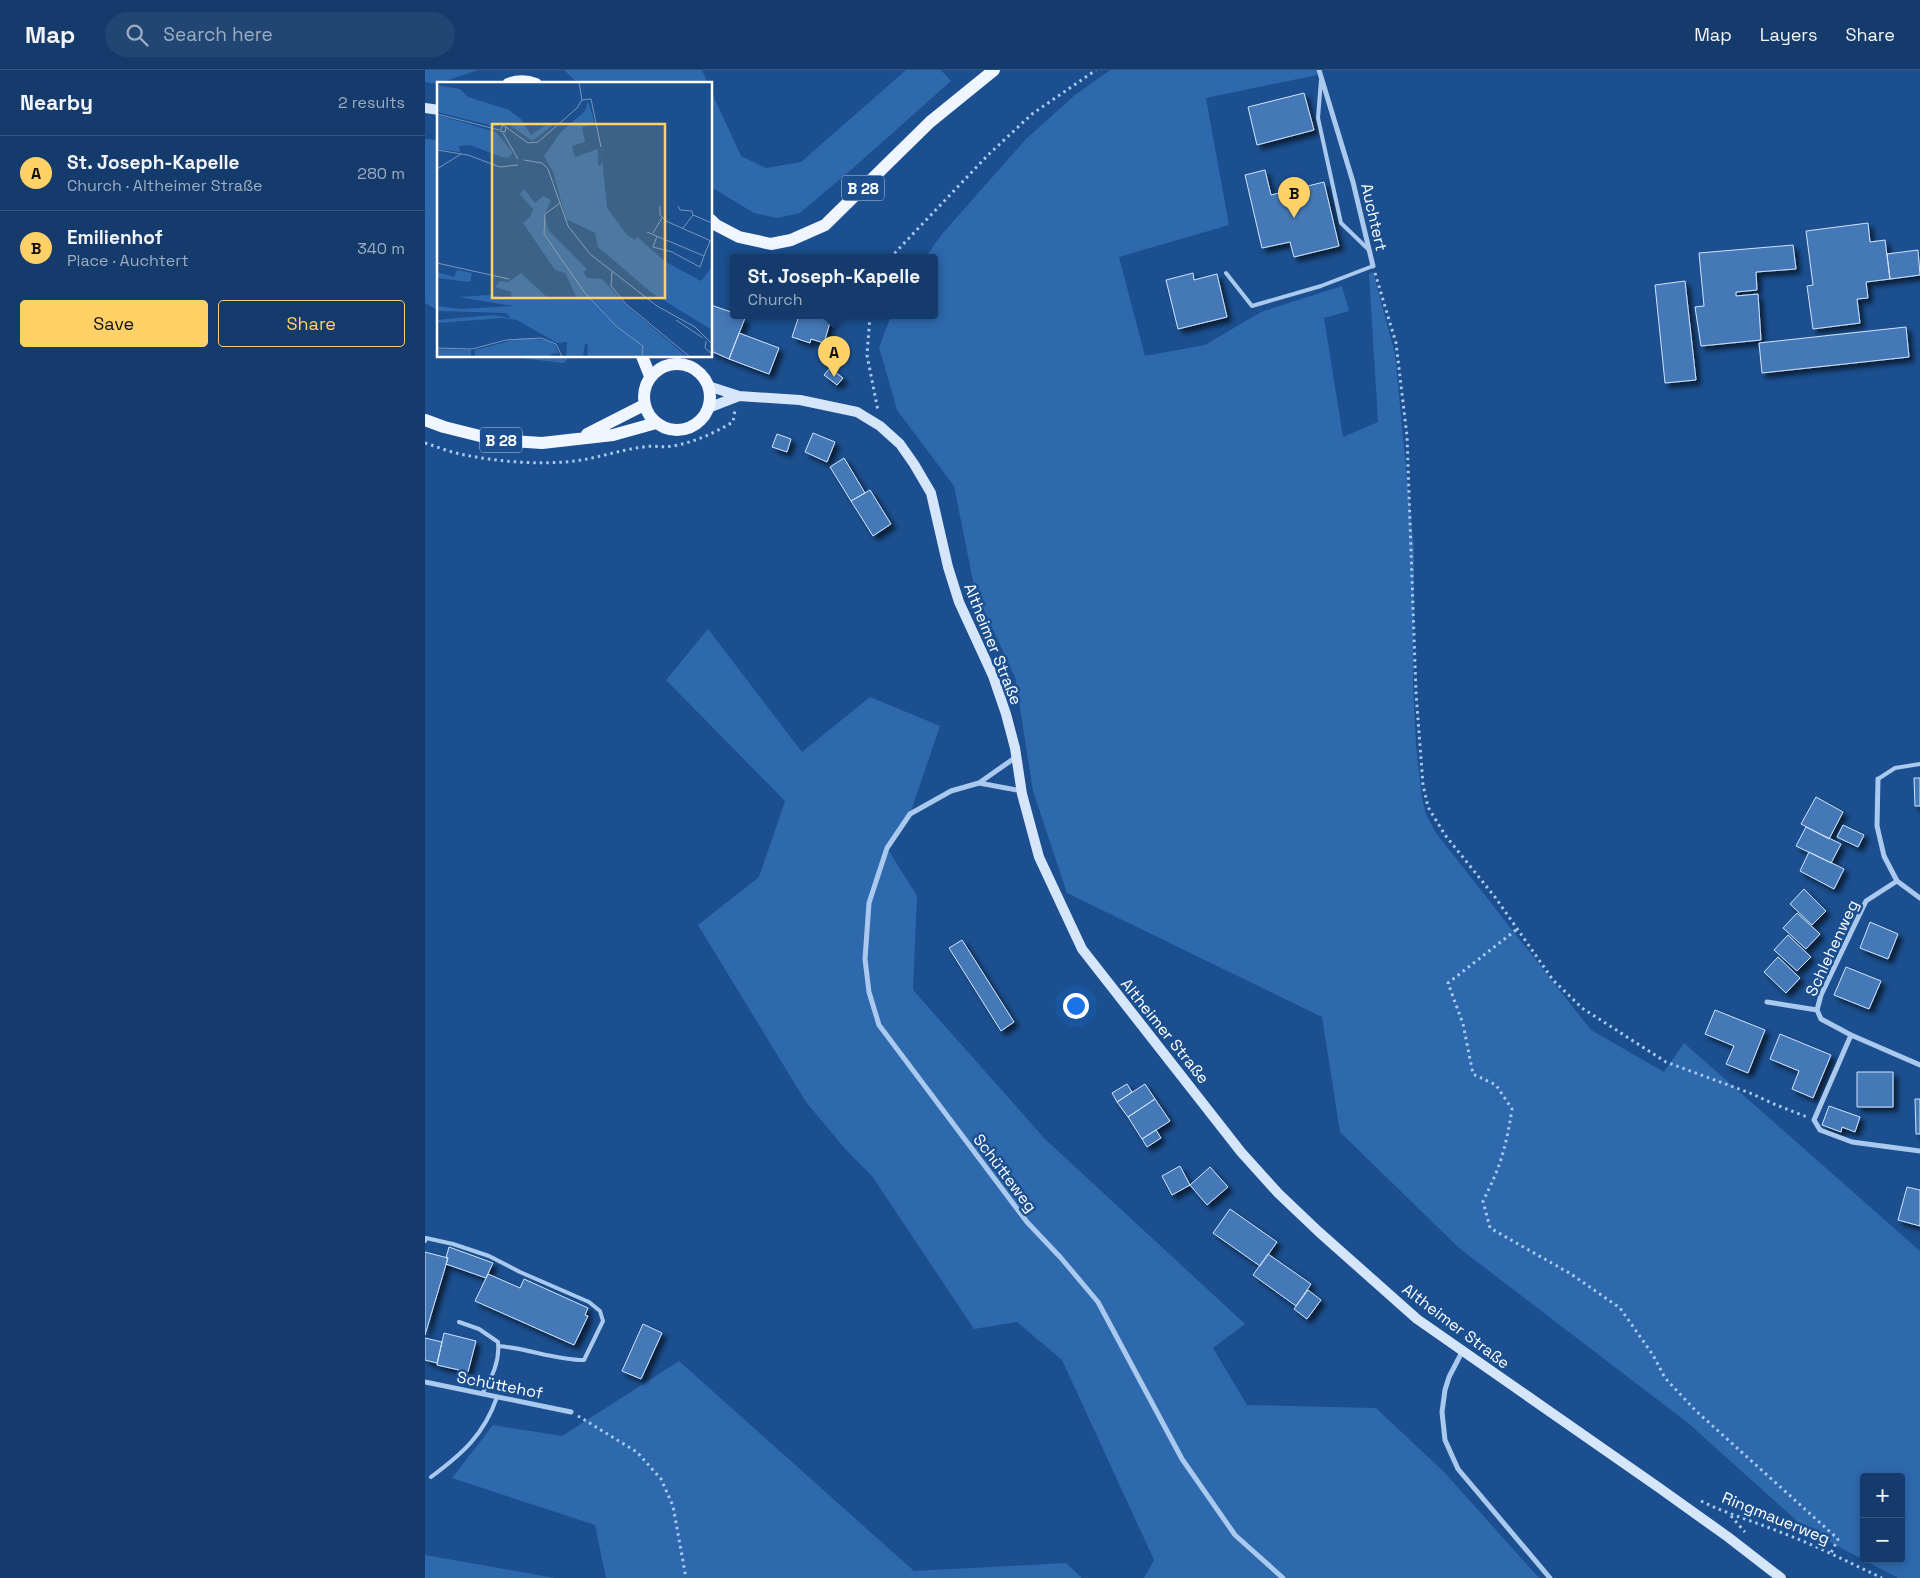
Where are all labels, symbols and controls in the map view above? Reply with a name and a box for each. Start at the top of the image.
search box [105,12,455,57]
text: Map [25,19,75,50]
icon: search [123,21,151,49]
text: Search here [163,22,273,47]
text: Map [1694,23,1732,46]
text: Layers [1760,23,1817,46]
text: Share [1845,23,1895,46]
inset map [437,82,713,358]
text: Nearby [20,89,93,116]
text: 2 results [338,92,405,113]
text: St. Joseph-Kapelle [67,150,240,175]
text: A [31,163,41,184]
text: 280 m [357,163,405,184]
text: Church · Altheimer Straße [67,175,262,196]
road number: B 28 [842,176,884,200]
pin: B [1278,177,1310,218]
street label: Auchtert [1356,181,1392,253]
text: Emilienhof [67,225,163,250]
text: B [31,238,41,259]
text: 340 m [357,238,405,259]
text: Place · Auchtert [67,250,189,271]
popup [730,254,938,319]
text: St. Joseph-Kapelle [748,264,920,289]
text: Church [748,289,803,310]
button: Save [20,300,208,347]
button: Share [218,300,405,347]
pin: A [818,336,850,377]
road number: B 28 [480,428,522,452]
street label: Altheimer Straße [959,580,1027,708]
street label: Schlehenweg [1801,896,1863,1000]
street label: Altheimer Straße [1116,974,1214,1088]
your location [1063,993,1089,1019]
street label: Schütteweg [969,1130,1041,1216]
street label: Altheimer Straße [1398,1279,1514,1373]
street label: Schüttehof [455,1366,545,1404]
map controls [1860,1473,1905,1563]
button: + [1860,1473,1905,1518]
street label: Ringmauerweg [1719,1487,1833,1549]
button: − [1860,1518,1905,1563]

